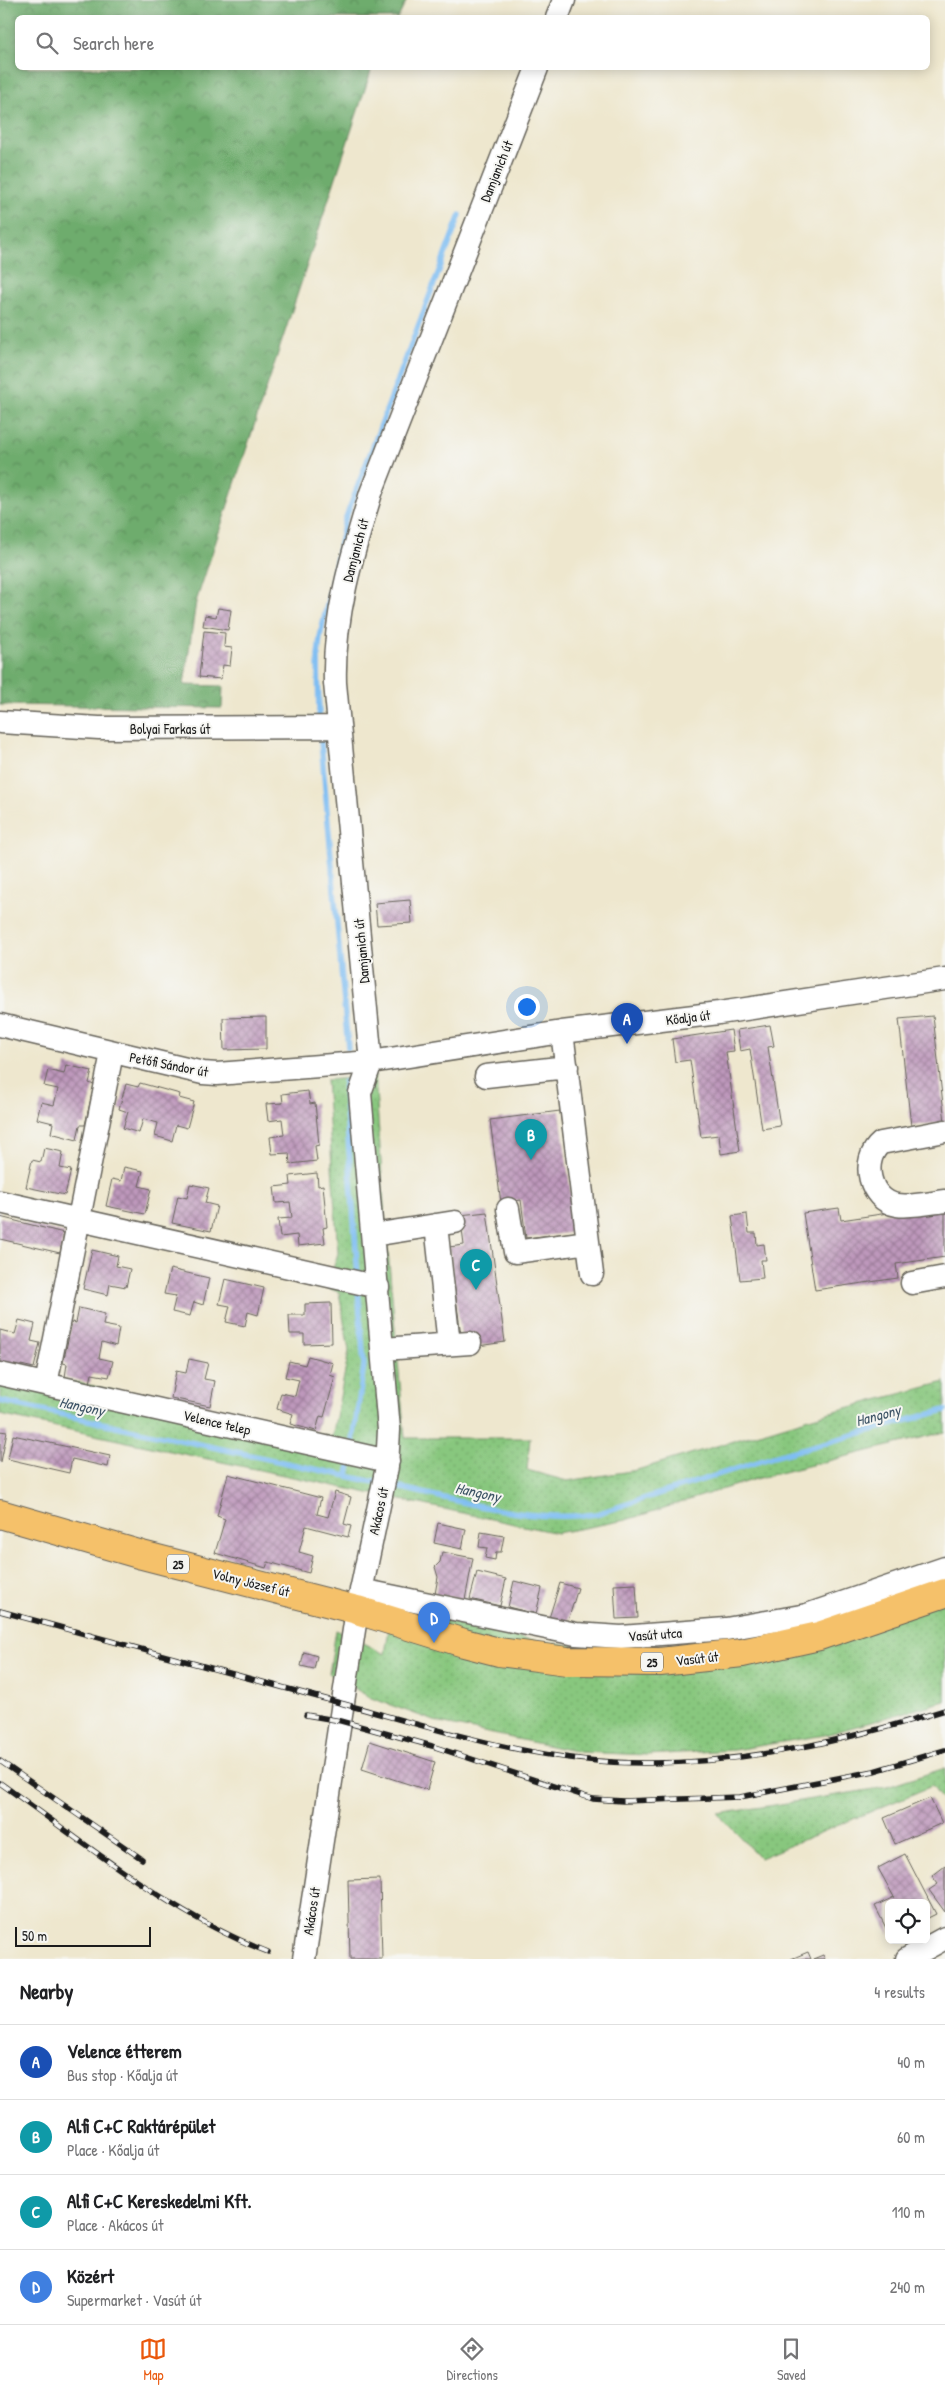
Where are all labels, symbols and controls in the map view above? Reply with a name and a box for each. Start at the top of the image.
search box [15,15,930,70]
icon: search [33,29,61,57]
text: Search here [73,30,154,56]
street label: Damjanich út [475,137,518,205]
street label: Damjanich út [337,516,374,584]
street label: Bolyai Farkas út [130,719,211,739]
street label: Damjanich út [349,918,374,984]
your location [514,994,540,1020]
pin: A [611,1003,643,1044]
street label: Kőalja út [665,1005,712,1030]
street label: Petőfi Sándor út [128,1047,210,1081]
pin: B [515,1119,547,1160]
pin: C [460,1249,492,1290]
water label: Hangony [58,1391,108,1421]
water label: Hangony [853,1399,904,1431]
street label: Velence telep [181,1405,253,1440]
water label: Hangony [454,1477,504,1507]
street label: Akácos út [364,1485,392,1537]
road number: 25 [167,1555,189,1574]
street label: Volny József út [210,1563,292,1602]
pin: D [418,1602,450,1643]
street label: Vasút utca [628,1623,683,1645]
street label: Vasút út [675,1646,719,1670]
road number: 25 [641,1652,663,1671]
street label: Akácos út [298,1886,324,1936]
map controls [885,1899,930,1944]
button: locate [885,1899,930,1944]
scale bar [15,1924,151,1947]
text: 50 m [22,1926,47,1945]
text: Nearby [20,1977,73,2006]
text: 4 results [874,1981,925,2003]
text: Velence étterem [67,2038,182,2064]
text: A [32,2051,40,2073]
text: 40 m [897,2051,925,2073]
text: Bus stop · Kőalja út [67,2064,178,2086]
text: Alfi C+C Raktárépület [67,2113,215,2139]
text: B [32,2126,40,2148]
text: 60 m [897,2126,925,2148]
text: Place · Kőalja út [67,2139,159,2161]
text: Alfi C+C Kereskedelmi Kft. [67,2188,252,2214]
text: C [32,2201,40,2223]
text: 110 m [892,2201,925,2223]
text: Place · Akácos út [67,2214,163,2236]
text: Közért [67,2263,114,2289]
text: D [32,2276,40,2298]
text: 240 m [890,2276,925,2298]
text: Supermarket · Vasút út [67,2289,201,2311]
tab: Map [139,2335,167,2384]
tab: Directions [446,2335,498,2384]
tab: Saved [777,2335,806,2384]

